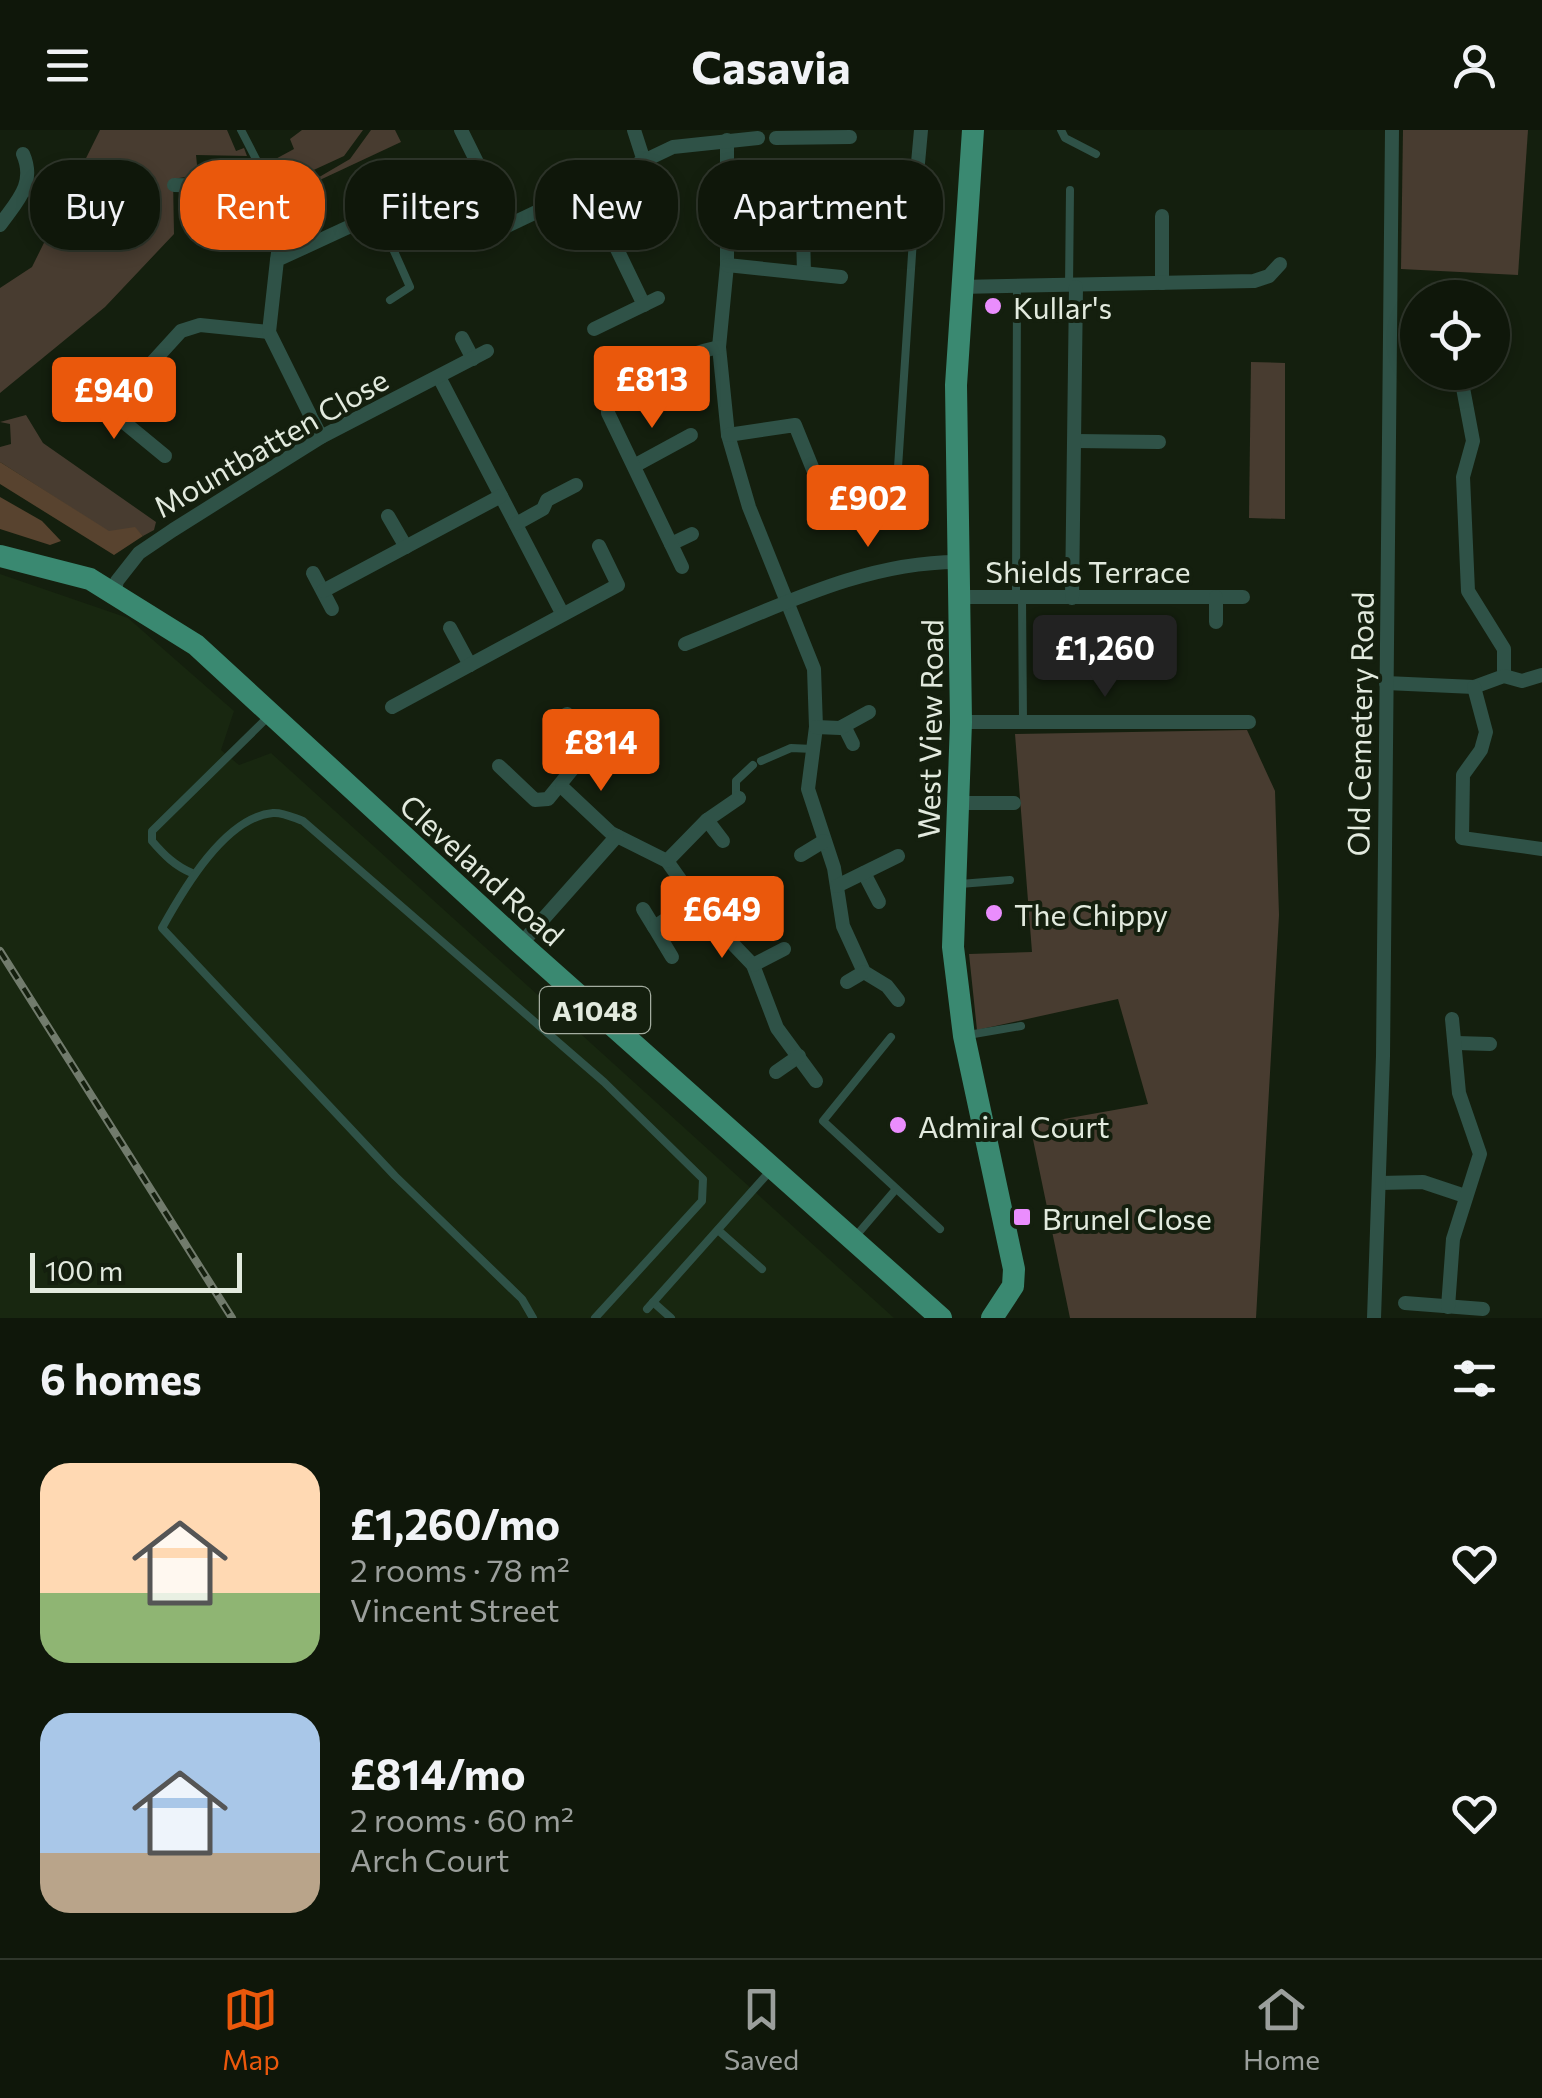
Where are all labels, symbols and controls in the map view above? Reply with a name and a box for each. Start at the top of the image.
icon: menu [40,38,95,93]
text: Casavia [691,38,851,93]
icon: person [1447,38,1502,93]
chip: Buy [30,160,160,250]
chip: Rent [180,160,325,250]
chip: Filters [345,160,515,250]
chip: New [535,160,678,250]
chip: Apartment [698,160,943,250]
map controls [1400,280,1510,390]
button: locate [1400,280,1510,390]
place label: Kullar's [1013,288,1112,325]
marker: Kullar's [982,295,1004,317]
pin: £813 [593,346,711,431]
pin: £940 [55,357,173,442]
text: £813 [616,358,688,398]
street label: Mountbatten Close [146,360,394,524]
text: £940 [74,369,154,409]
pin: £902 [809,465,927,550]
text: £902 [829,477,907,517]
street label: Shields Terrace [985,552,1191,589]
street label: Old Cemetery Road [1338,591,1380,857]
pin: £1,260 [1024,615,1186,700]
street label: West View Road [909,619,949,839]
text: £1,260 [1055,627,1155,667]
pin: £814 [542,709,660,794]
text: £814 [564,721,638,761]
street label: Cleveland Road [393,786,573,952]
pin: £649 [663,876,781,961]
text: £649 [683,888,761,928]
place label: The Chippy [1014,895,1168,932]
marker: The Chippy [983,902,1005,924]
road number: A1048 [540,987,650,1033]
place label: Admiral Court [918,1107,1109,1144]
marker: Admiral Court [887,1114,909,1136]
place label: Brunel Close [1042,1199,1212,1236]
marker: Brunel Close [1011,1206,1033,1228]
scale bar [30,1248,242,1292]
text: 100 m [45,1253,123,1287]
icon: filters [1447,1351,1502,1406]
text: 6 homes [40,1352,202,1404]
text: £1,260/mo [350,1497,560,1549]
icon: home [120,1503,240,1623]
icon: heart [1447,1536,1502,1591]
text: 2 rooms · 78 m² [350,1549,570,1589]
text: Vincent Street [350,1589,559,1629]
text: £814/mo [350,1747,526,1799]
icon: home [120,1753,240,1873]
icon: heart [1447,1786,1502,1841]
text: 2 rooms · 60 m² [350,1799,574,1839]
text: Arch Court [350,1839,509,1879]
tab: Map [222,1982,280,2076]
tab: Saved [724,1982,799,2076]
tab: Home [1243,1982,1320,2076]

